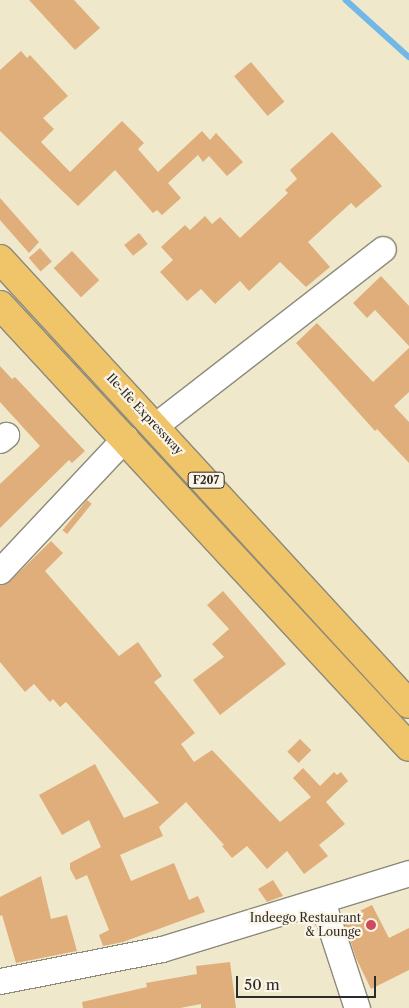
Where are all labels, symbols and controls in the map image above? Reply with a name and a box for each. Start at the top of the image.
street label: Ile-Ife Expressway [104,370,186,458]
road number: F207 [187,472,225,488]
place label: Indeego Restaurant & Lounge [250,911,361,939]
marker: Indeego Restaurant & Lounge [365,919,377,931]
scale bar [239,966,379,998]
text: 50 m [244,975,280,994]

